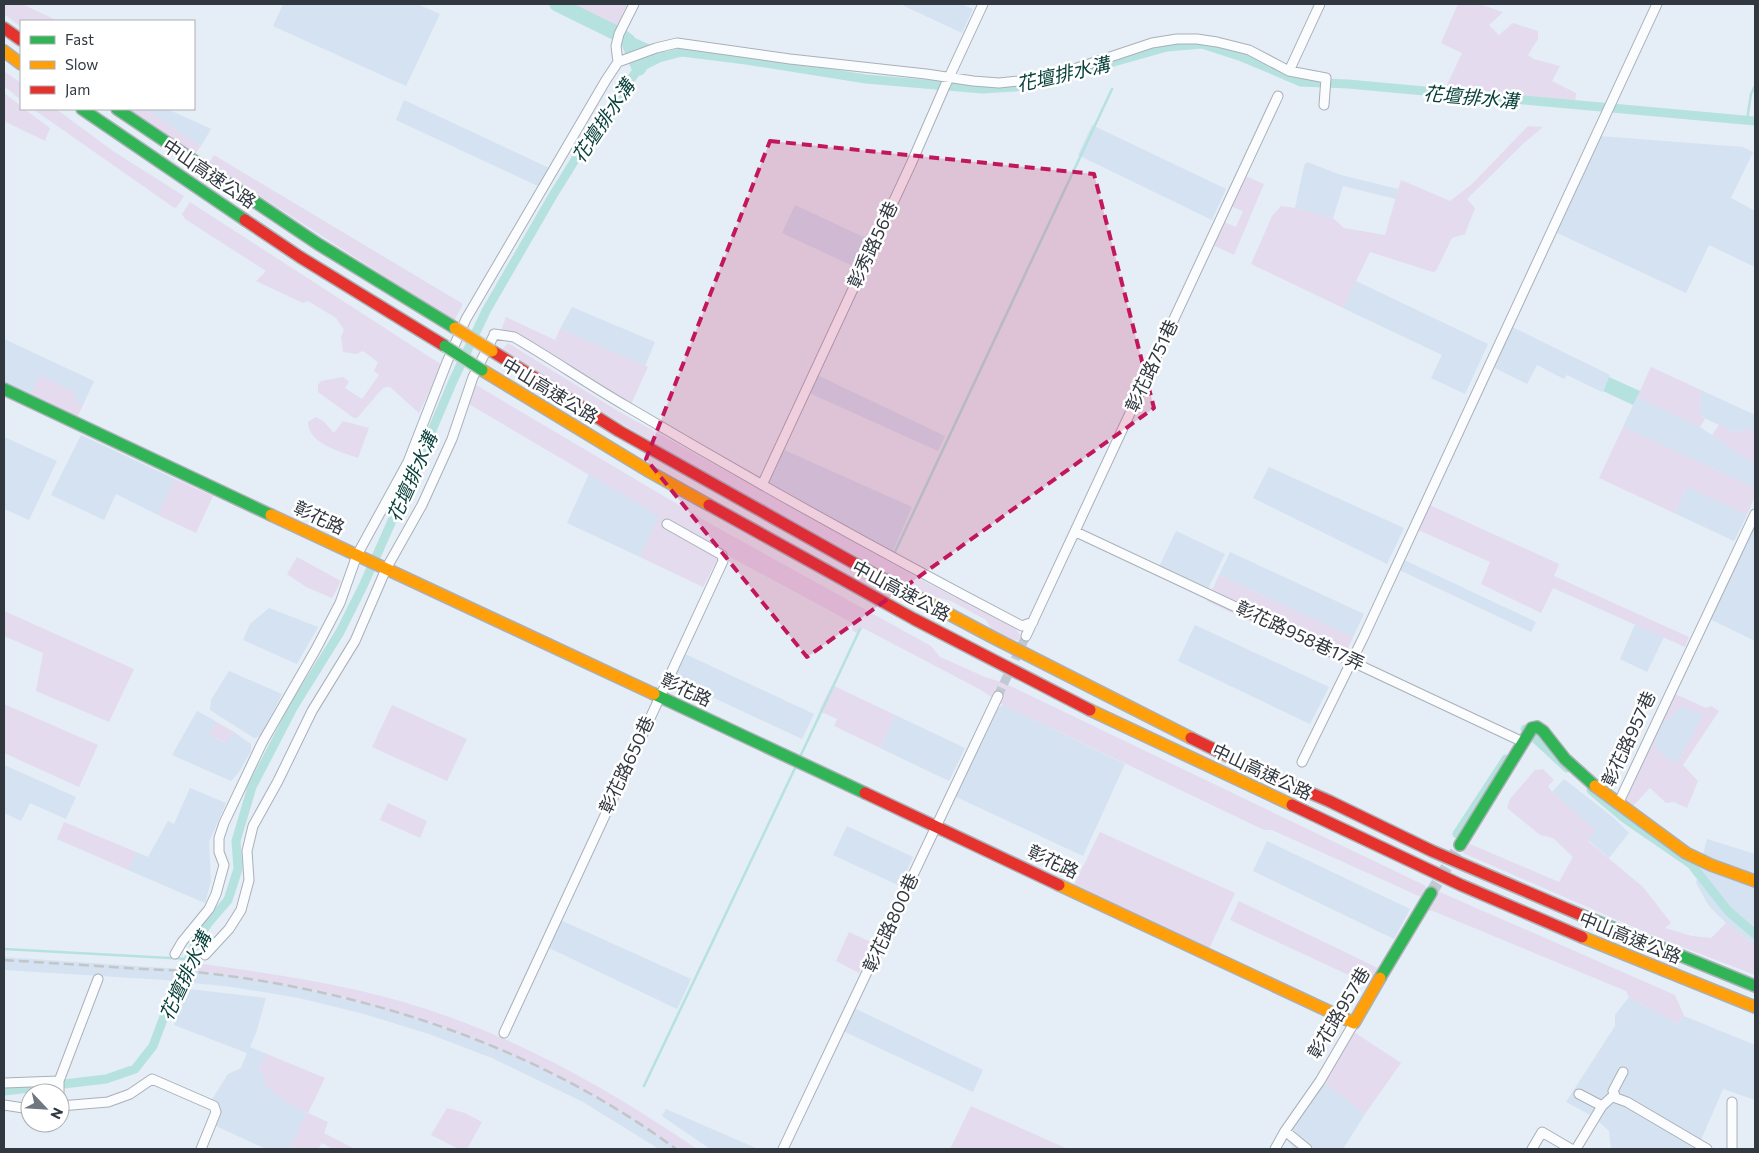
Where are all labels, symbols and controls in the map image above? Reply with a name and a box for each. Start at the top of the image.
legend [20,20,195,110]
text: Fast [65,30,94,48]
water label: 花壇排水溝 [1014,51,1115,95]
text: Slow [65,55,98,73]
water label: 花壇排水溝 [566,72,640,167]
text: Jam [65,80,90,98]
water label: 花壇排水溝 [1423,81,1522,112]
street label: 中山高速公路 [159,134,260,212]
street label: 彰秀路56巷 [842,198,902,291]
street label: 彰花路751巷 [1120,316,1182,415]
street label: 中山高速公路 [499,353,602,427]
water label: 花壇排水溝 [382,426,443,525]
street label: 彰花路 [290,496,349,538]
street label: 中山高速公路 [849,555,954,625]
street label: 彰花路958巷17弄 [1233,596,1368,675]
street label: 彰花路 [657,668,716,710]
street label: 彰花路957巷 [1596,687,1660,790]
street label: 彰花路650巷 [594,712,658,817]
street label: 中山高速公路 [1209,738,1316,804]
street label: 彰花路 [1024,840,1083,882]
street label: 彰花路800巷 [858,870,923,975]
street label: 中山高速公路 [1576,907,1685,968]
water label: 花壇排水溝 [154,925,216,1024]
street label: 彰花路957巷 [1302,963,1374,1062]
north arrow [20,1083,70,1133]
text: N [47,1105,67,1122]

